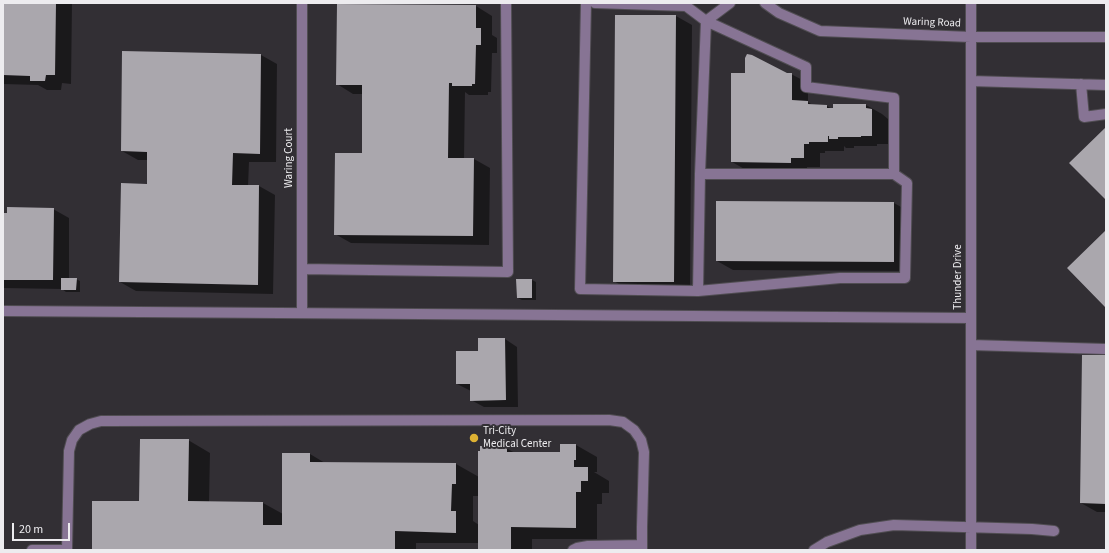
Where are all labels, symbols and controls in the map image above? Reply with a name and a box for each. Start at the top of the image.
street label: Waring Road [903,15,961,31]
street label: Waring Court [283,128,297,188]
street label: Thunder Drive [952,244,966,310]
place label: Tri-City Medical Center [483,425,551,451]
marker: Tri-City Medical Center [468,432,480,444]
scale bar [14,515,72,541]
text: 20 m [19,521,43,538]

